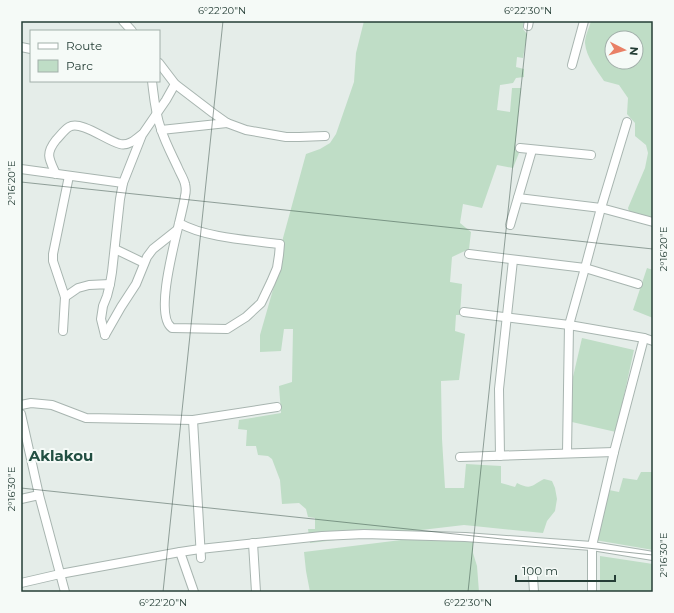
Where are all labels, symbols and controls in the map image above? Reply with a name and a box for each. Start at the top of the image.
text: 6°22'20"N [198,4,246,17]
text: 6°22'30"N [504,4,552,17]
legend [30,30,160,82]
north arrow [604,30,644,70]
text: Route [66,38,102,53]
text: N [627,46,641,56]
text: Parc [66,58,93,73]
text: 2°16'20"E [5,160,18,205]
text: 2°16'20"E [657,226,670,271]
district label: Aklakou [28,446,93,465]
text: 2°16'30"E [5,466,18,511]
text: 2°16'30"E [657,532,670,577]
scale bar [516,557,615,583]
text: 100 m [522,563,558,578]
text: 6°22'20"N [139,596,187,609]
text: 6°22'30"N [444,596,492,609]

